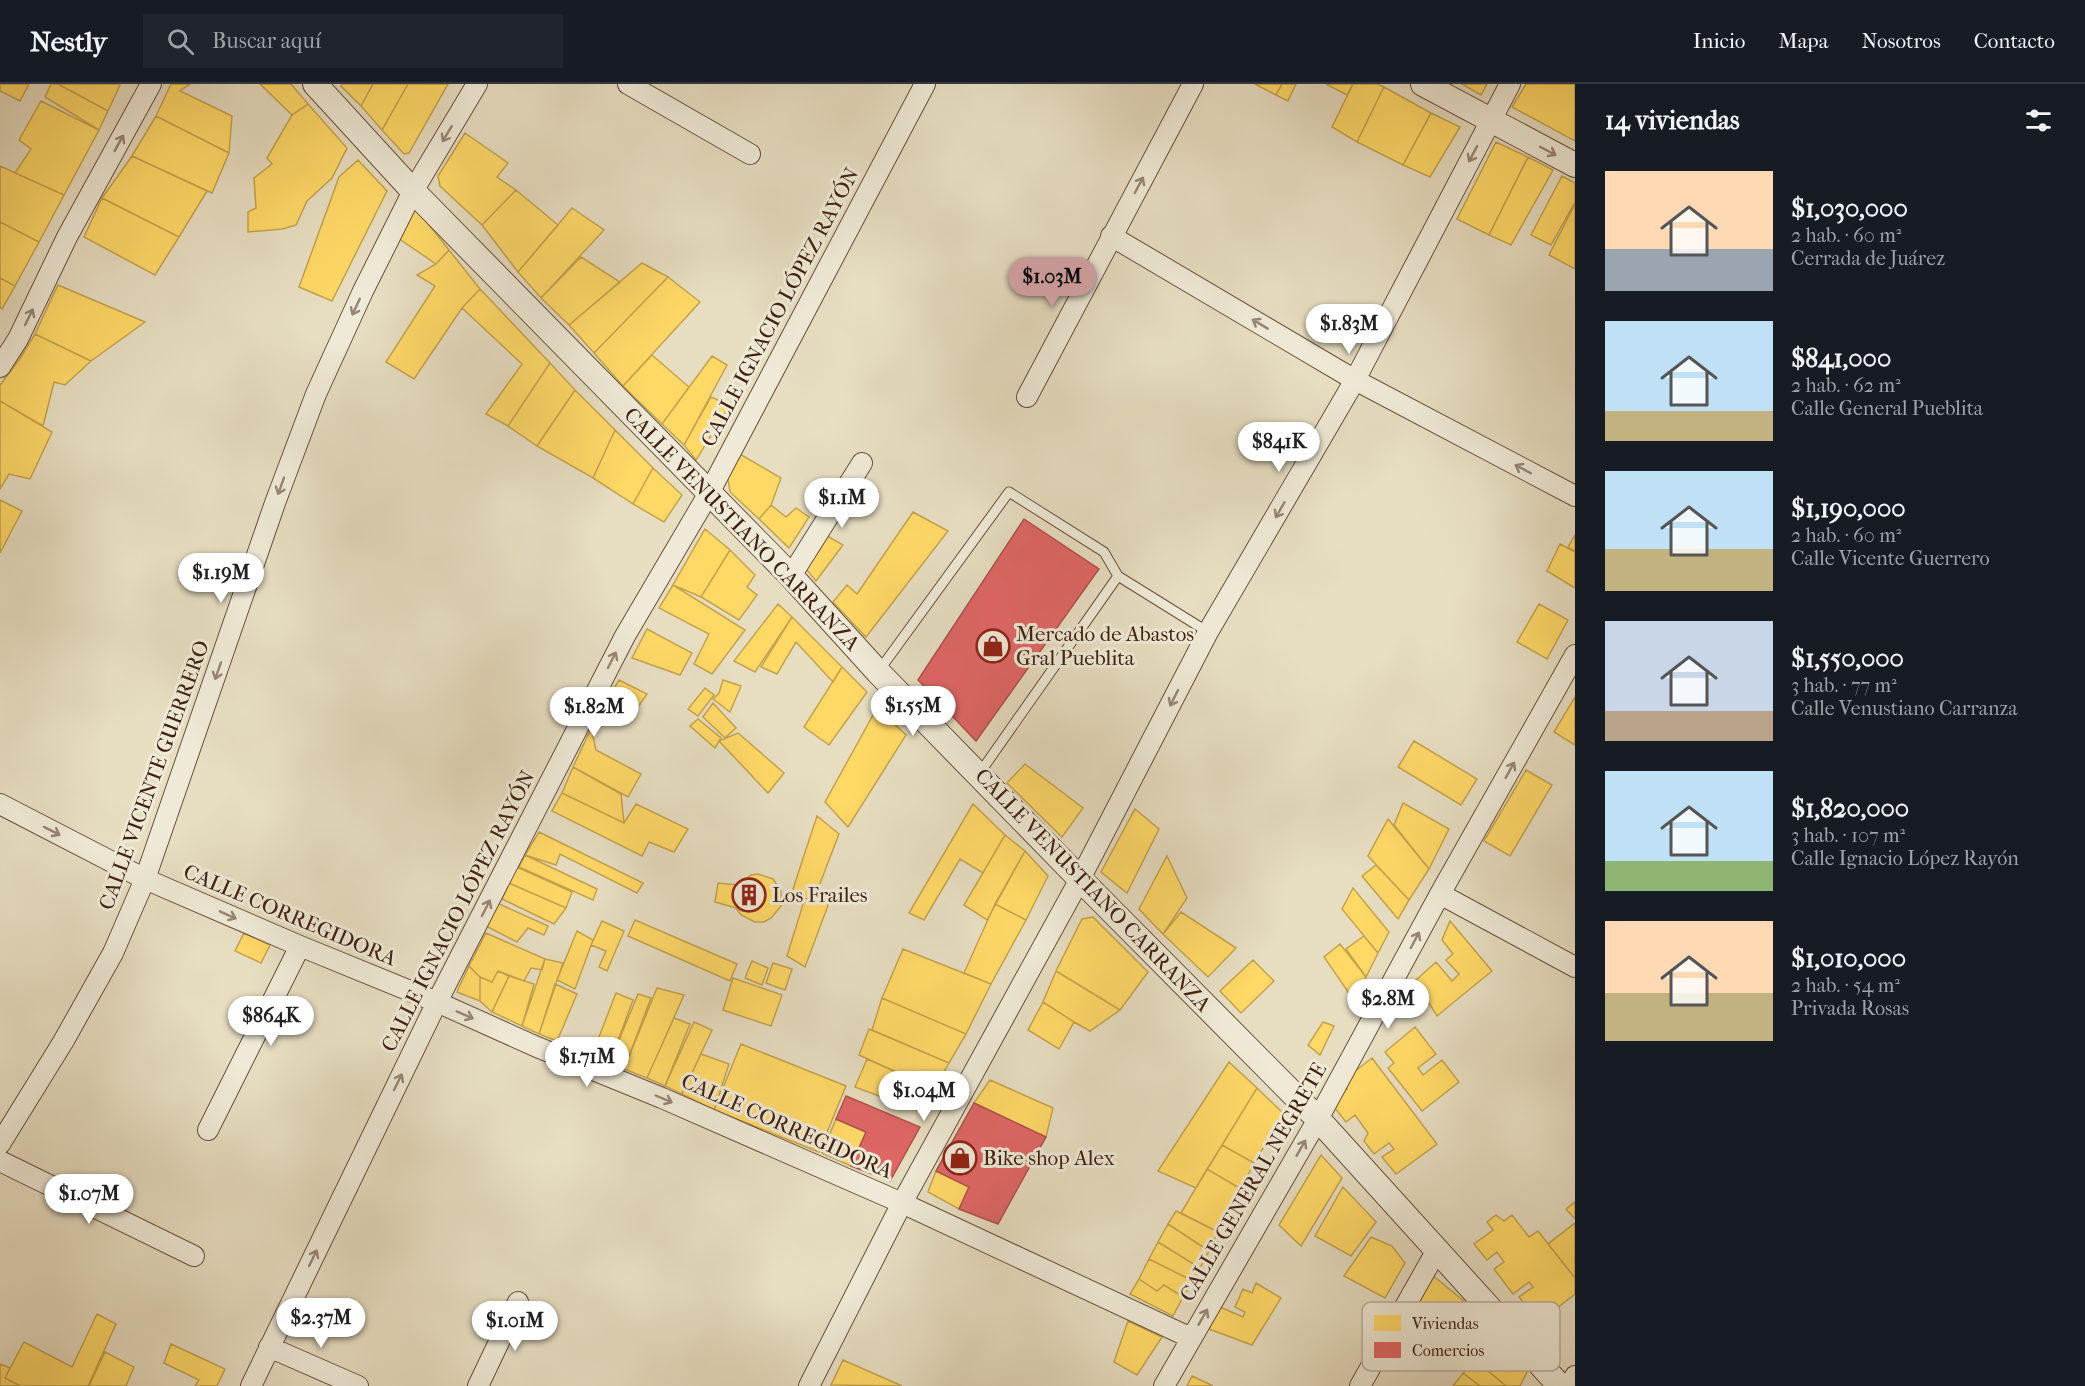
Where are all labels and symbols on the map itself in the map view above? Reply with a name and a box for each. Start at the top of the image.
one-way arrow [440,125,452,142]
one-way arrow [113,135,125,152]
one-way arrow [1467,145,1478,163]
one-way arrow [1539,146,1557,157]
street label: CALLE IGNACIO LÓPEZ RAYÓN [695,163,864,451]
one-way arrow [1134,176,1145,194]
pin: $1.03M [1003,257,1101,308]
one-way arrow [350,297,361,315]
pin: $1.83M [1300,304,1398,355]
one-way arrow [23,308,35,326]
one-way arrow [1252,318,1269,330]
street label: CALLE VENUSTIANO CARRANZA [619,403,865,656]
pin: $841K [1237,422,1321,473]
one-way arrow [1515,463,1533,474]
one-way arrow [275,477,286,495]
pin: $1.1M [800,478,884,529]
one-way arrow [1273,501,1285,518]
pin: $1.19M [172,553,270,604]
place label: Mercado de Abastos Gral Pueblita [1016,622,1194,670]
shop icon: Mercado de Abastos Gral Pueblita [975,628,1011,664]
street label: CALLE VICENTE GUERRERO [94,637,214,913]
one-way arrow [607,651,619,669]
one-way arrow [212,661,223,680]
pin: $1.55M [864,686,962,737]
pin: $1.82M [545,687,643,738]
one-way arrow [1168,689,1179,707]
one-way arrow [1504,762,1516,779]
street label: CALLE VENUSTIANO CARRANZA [970,764,1216,1017]
street label: CALLE IGNACIO LÓPEZ RAYÓN [375,766,540,1056]
one-way arrow [43,825,61,837]
street label: CALLE CORREGIDORA [180,859,400,971]
building icon: Los Frailes [731,877,767,913]
place label: Los Frailes [772,883,868,907]
one-way arrow [480,900,492,918]
one-way arrow [218,910,236,921]
one-way arrow [1410,932,1421,950]
pin: $2.8M [1346,979,1430,1030]
pin: $864K [229,996,313,1047]
one-way arrow [456,1010,474,1021]
pin: $1.71M [538,1037,636,1088]
street label: CALLE GENERAL NEGRETE [1175,1058,1331,1306]
street label: CALLE CORREGIDORA [678,1069,897,1184]
pin: $1.04M [875,1071,973,1122]
one-way arrow [393,1074,405,1092]
one-way arrow [655,1094,673,1105]
shop icon: Bike shop Alex [942,1140,978,1176]
one-way arrow [1296,1140,1308,1157]
place label: Bike shop Alex [983,1146,1115,1170]
pin: $1.07M [40,1174,138,1225]
one-way arrow [307,1249,319,1267]
pin: $2.37M [272,1298,370,1349]
pin: $1.01M [466,1301,564,1352]
legend [1362,1302,1560,1371]
one-way arrow [1197,1309,1209,1326]
text: Viviendas [1411,1314,1479,1333]
text: Comercios [1412,1341,1484,1360]

